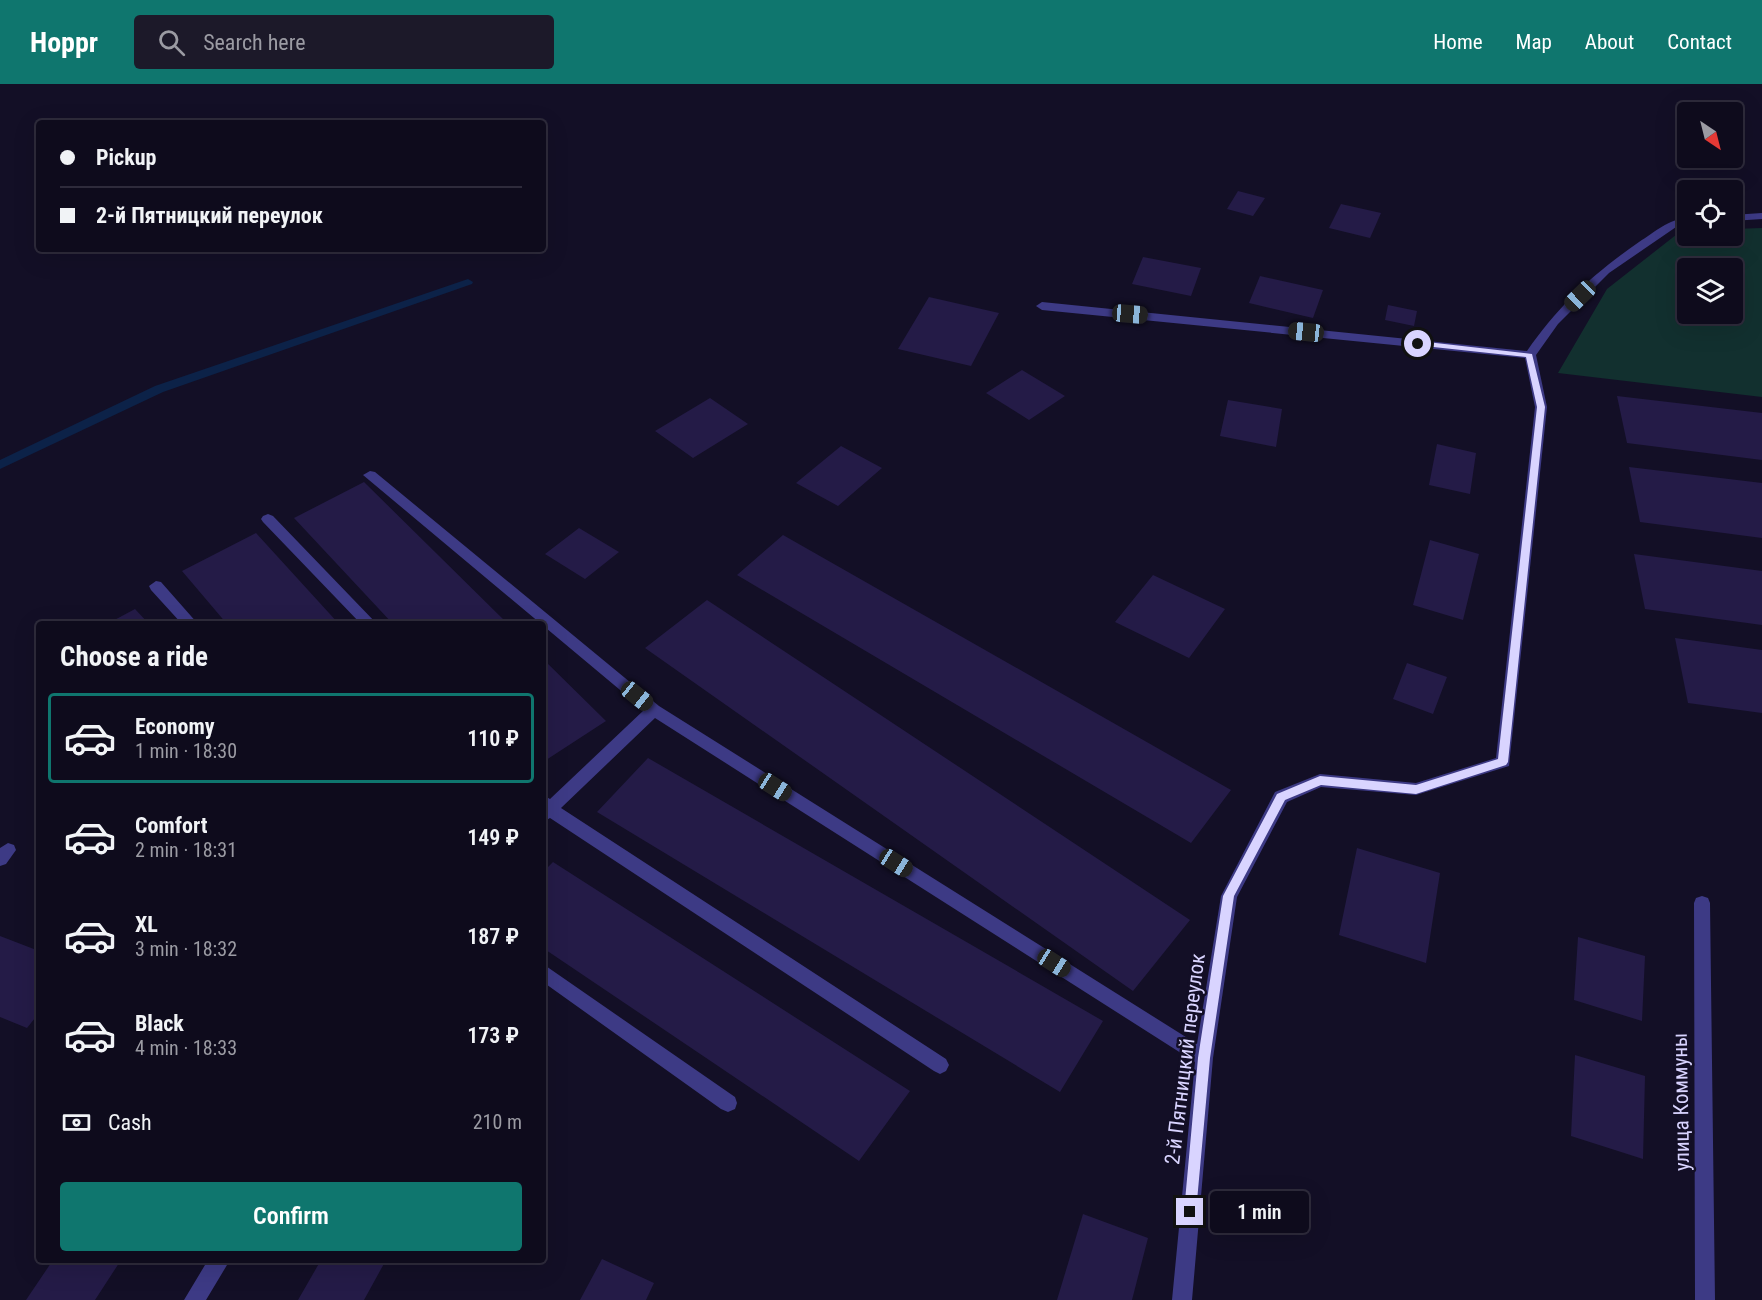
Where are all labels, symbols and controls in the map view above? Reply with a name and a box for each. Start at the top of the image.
search box [134,15,554,69]
text: Hoppr [30,26,98,59]
icon: search [155,26,188,59]
text: Search here [203,30,305,55]
text: Home [1433,30,1483,54]
text: Map [1516,30,1552,54]
text: About [1585,30,1634,54]
text: Contact [1667,30,1732,54]
north arrow [1677,102,1743,168]
map controls [1677,102,1743,324]
text: Pickup [96,145,156,170]
button: locate [1677,180,1743,246]
text: 2-й Пятницкий переулок [96,203,323,228]
button: layers [1677,258,1743,324]
car [1561,277,1599,315]
car [1111,303,1149,325]
car [1287,321,1325,343]
route start [1404,330,1431,357]
text: Choose a ride [60,641,208,673]
car [617,678,657,714]
icon: car [63,711,117,765]
text: Economy [135,714,215,739]
text: 110 ₽ [467,726,519,751]
text: 1 min · 18:30 [135,739,237,763]
car [755,770,795,804]
icon: car [63,810,117,864]
text: Comfort [135,813,208,838]
text: 149 ₽ [467,825,519,850]
text: 2 min · 18:31 [135,838,237,862]
car [876,846,916,880]
icon: car [63,909,117,963]
text: XL [135,912,158,937]
text: 187 ₽ [467,924,519,949]
text: 3 min · 18:32 [135,937,237,961]
car [1034,946,1074,980]
street label: 2-й Пятницкий переулок [1160,952,1210,1166]
icon: car [63,1008,117,1062]
text: Black [135,1011,184,1036]
text: 173 ₽ [467,1023,519,1048]
street label: улица Коммуны [1668,1033,1694,1171]
text: 4 min · 18:33 [135,1036,237,1060]
icon: cash [60,1106,93,1139]
text: Cash [108,1110,152,1135]
text: 210 m [473,1110,522,1134]
button: Confirm [60,1182,522,1251]
callout: 1 min [1211,1191,1310,1233]
route end [1176,1198,1203,1225]
text: 1 min [1237,1200,1282,1224]

